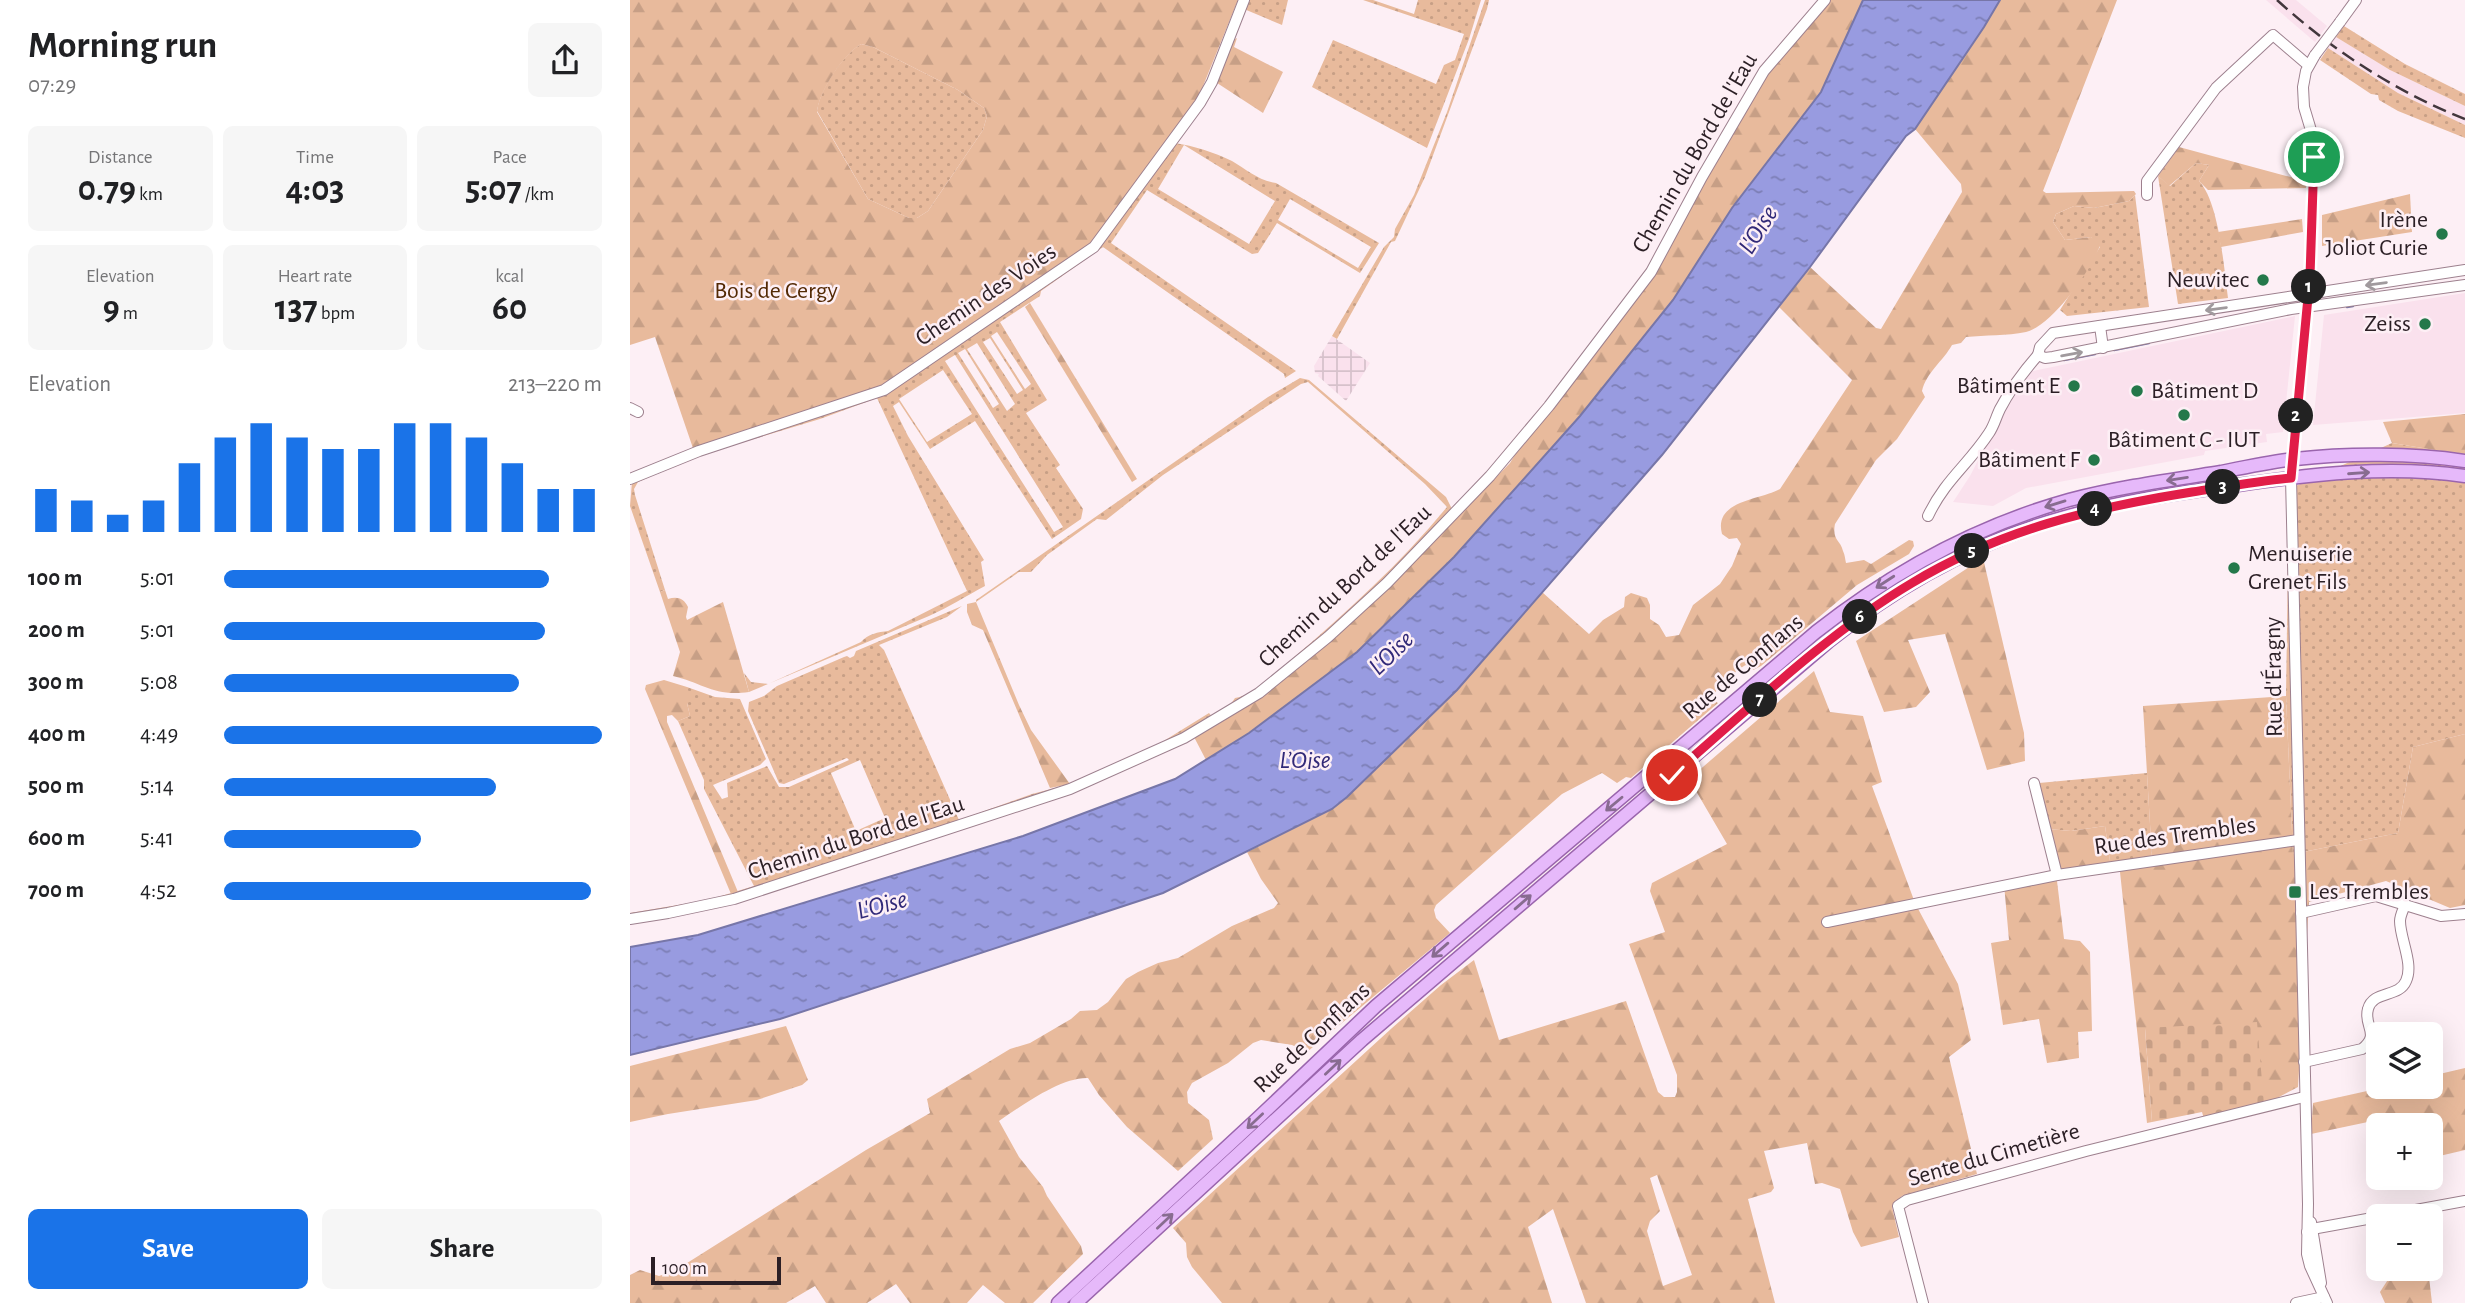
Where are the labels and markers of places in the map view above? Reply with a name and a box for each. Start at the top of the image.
pin [2284,127,2344,187]
place label: Irène Joliot Curie [2325,208,2428,260]
marker: Irène Joliot Curie [2434,226,2450,242]
place label: Neuvitec [2167,268,2249,292]
pin: 1 [2292,270,2326,304]
marker: Neuvitec [2255,272,2271,288]
place label: Zeiss [2364,312,2411,336]
marker: Zeiss [2417,316,2433,332]
place label: Bâtiment E [1957,374,2060,398]
marker: Bâtiment E [2066,378,2082,394]
place label: Bâtiment D [2151,379,2258,403]
marker: Bâtiment D [2129,383,2145,399]
pin: 2 [2278,398,2314,434]
marker: Bâtiment C - IUT [2176,407,2192,423]
place label: Bâtiment C - IUT [2108,428,2261,452]
place label: Bâtiment F [1978,448,2081,472]
marker: Bâtiment F [2086,452,2102,468]
pin: 3 [2206,470,2240,504]
pin: 4 [2078,491,2112,526]
pin: 5 [1954,534,1990,568]
place label: Menuiserie Grenet Fils [2248,542,2353,594]
marker: Menuiserie Grenet Fils [2226,560,2242,576]
pin: 6 [1842,600,1878,634]
pin: 7 [1742,682,1778,718]
pin [1642,745,1702,805]
place label: Les Trembles [2309,880,2429,904]
marker: Les Trembles [2287,884,2303,900]

